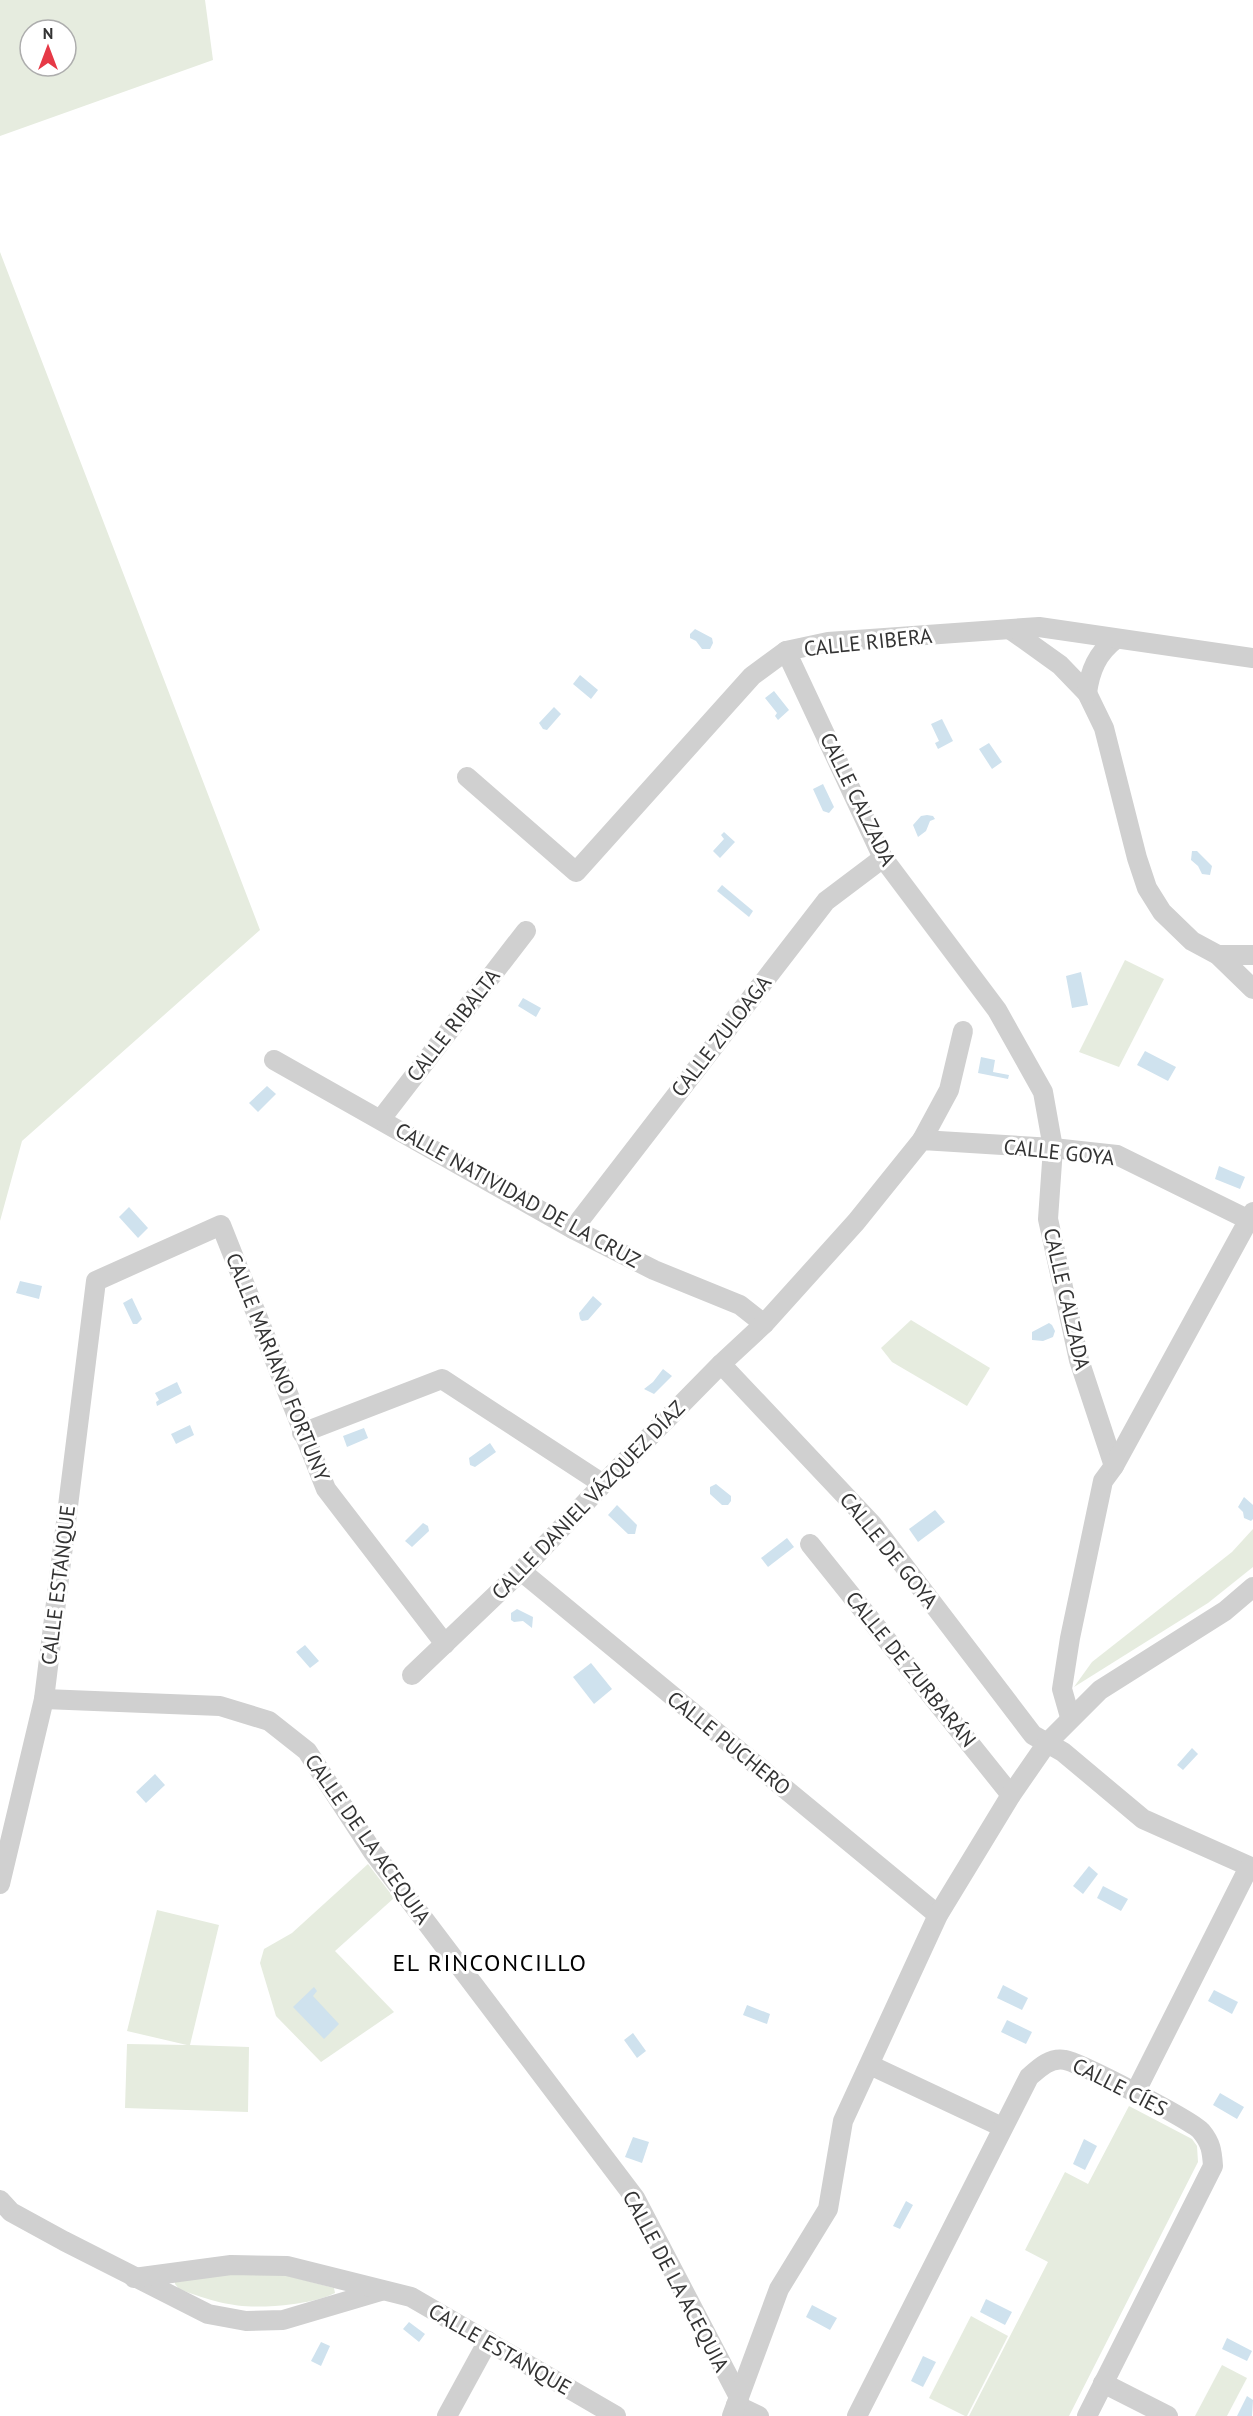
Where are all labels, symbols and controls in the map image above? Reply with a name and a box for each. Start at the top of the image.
north arrow [18,18,78,78]
text: N [43,23,53,43]
street label: CALLE RIBERA [803,622,934,662]
street label: CALLE CALZADA [814,728,902,871]
street label: CALLE RIBALTA [400,962,506,1087]
street label: CALLE ZULOAGA [665,969,777,1102]
street label: CALLE NATIVIDAD DE LA CRUZ [391,1116,645,1274]
street label: CALLE GOYA [1002,1133,1116,1171]
street label: CALLE CALZADA [1038,1225,1097,1373]
street label: CALLE MARIANO FORTUNY [220,1249,336,1485]
street label: CALLE DANIEL VÁZQUEZ DÍAZ [486,1395,690,1605]
street label: CALLE DE GOYA [834,1486,945,1614]
street label: CALLE ESTANQUE [35,1504,81,1666]
street label: CALLE DE ZURBARÁN [840,1586,982,1752]
street label: CALLE PUCHERO [662,1685,796,1801]
street label: CALLE DE LA ACEQUIA [299,1749,437,1930]
district label: EL RINCONCILLO [392,1947,588,1978]
street label: CALLE CÍES [1068,2052,1172,2122]
street label: CALLE DE LA ACEQUIA [617,2186,736,2377]
street label: CALLE ESTANQUE [424,2297,576,2401]

